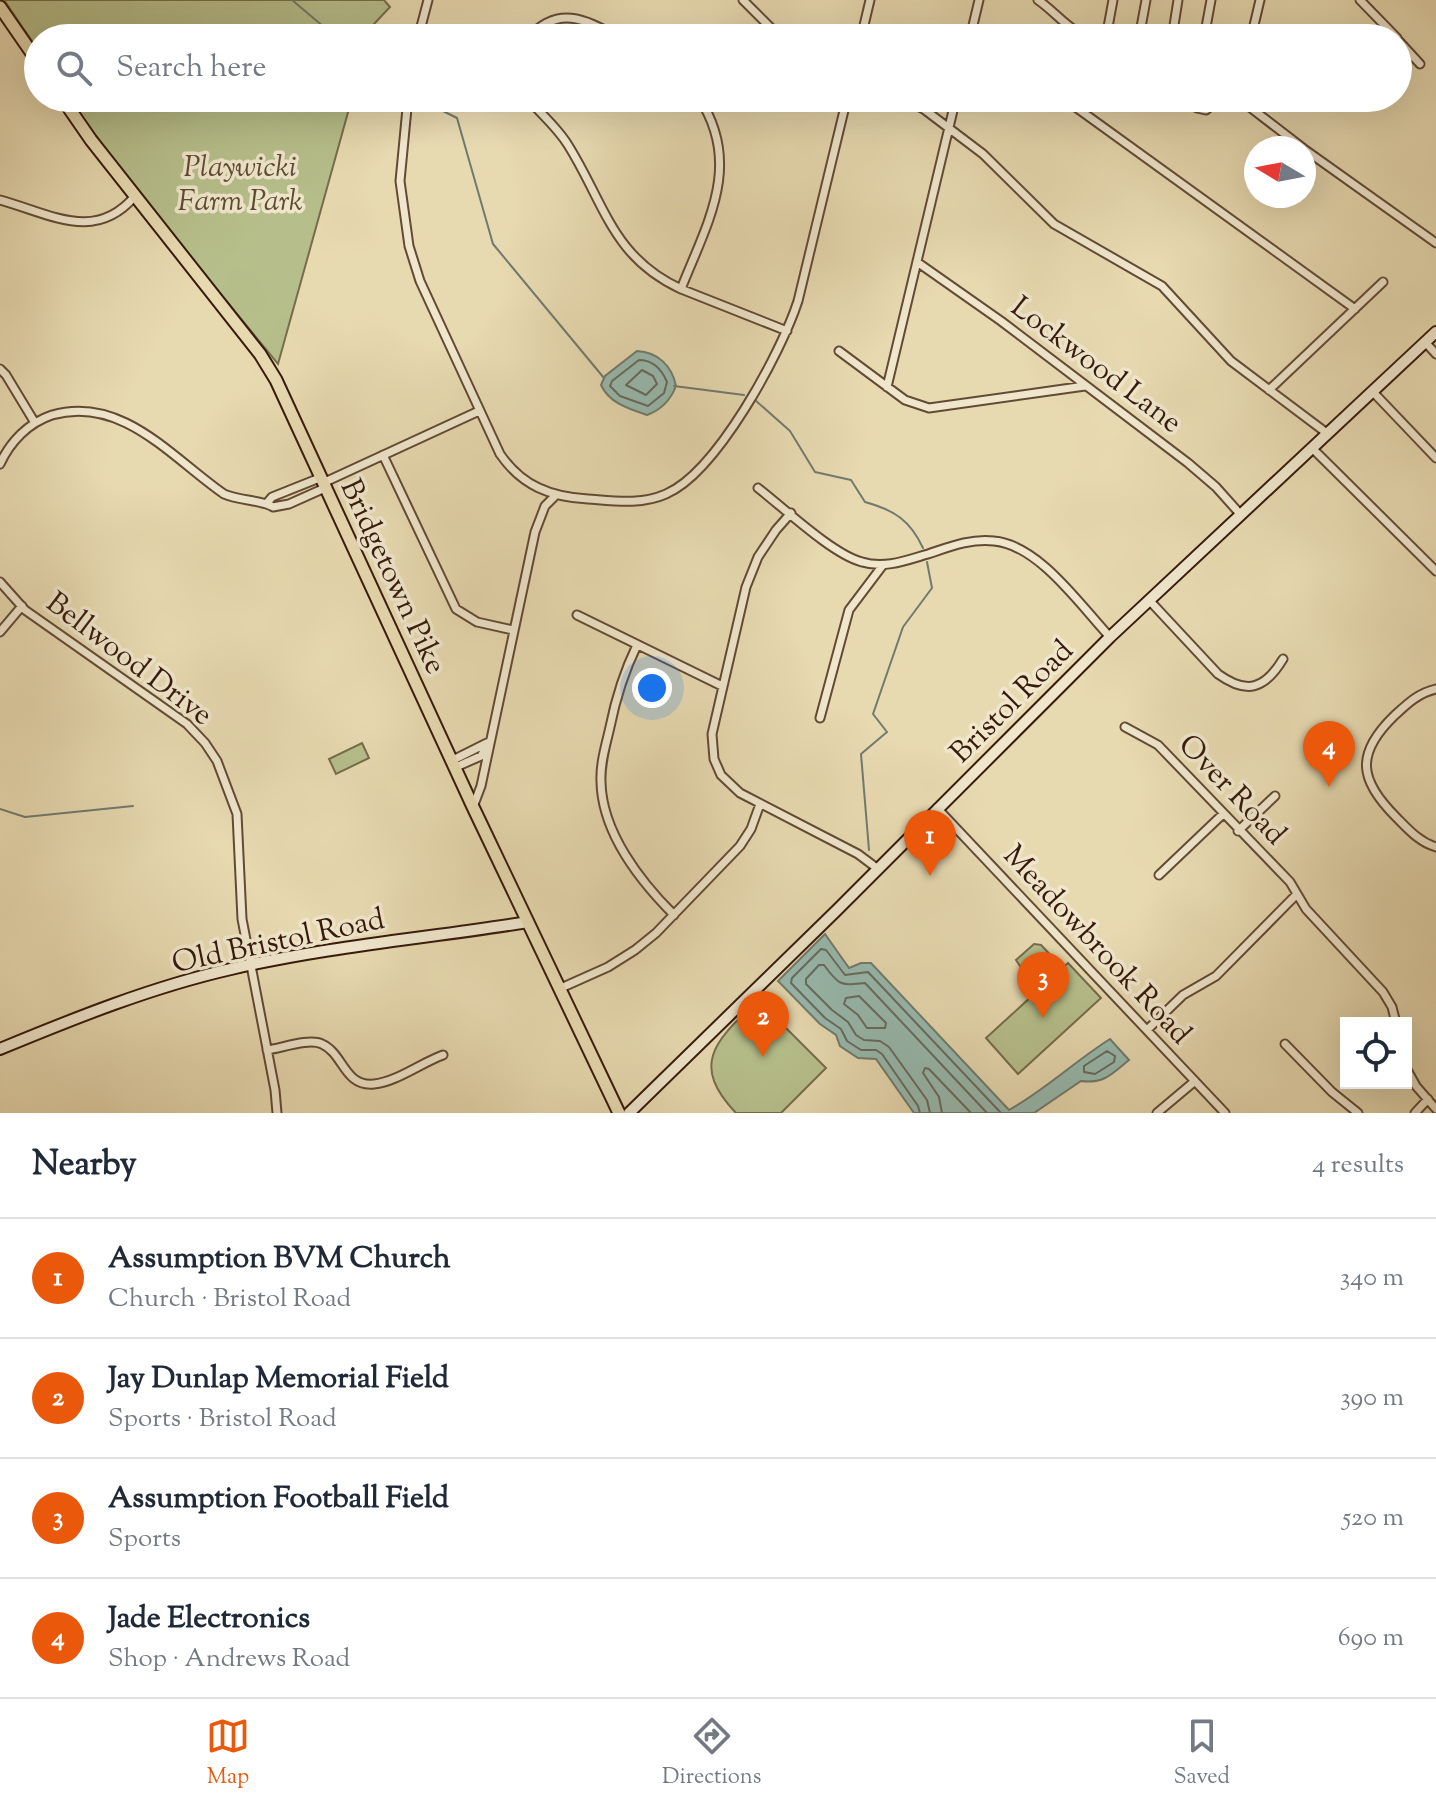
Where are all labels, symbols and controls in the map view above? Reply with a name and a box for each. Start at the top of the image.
search box [24,24,1412,112]
icon: search [52,46,96,90]
text: Search here [116,47,266,90]
north arrow [1244,136,1316,208]
park label: Playwicki Farm Park [177,147,303,224]
street label: Lockwood Lane [1001,287,1190,445]
street label: Bridgetown Pike [328,473,456,682]
street label: Bellwood Drive [36,583,221,737]
street label: Bristol Road [941,631,1084,774]
your location [632,668,672,708]
pin: 4 [1303,721,1355,787]
street label: Over Road [1167,726,1295,856]
pin: 1 [904,810,956,876]
street label: Meadowbrook Road [992,836,1200,1055]
street label: Old Bristol Road [168,899,389,986]
pin: 3 [1017,952,1069,1018]
pin: 2 [737,991,789,1057]
map controls [1340,1017,1412,1089]
button: locate [1340,1017,1412,1089]
text: Nearby [32,1141,137,1190]
text: 4 results [1312,1147,1404,1184]
text: Assumption BVM Church [108,1238,451,1281]
text: 1 [54,1260,62,1297]
text: 340 m [1340,1260,1404,1297]
text: Church · Bristol Road [108,1281,351,1318]
text: Jay Dunlap Memorial Field [108,1358,449,1401]
text: 2 [52,1380,64,1417]
text: 390 m [1340,1380,1404,1417]
text: Sports · Bristol Road [108,1401,337,1438]
text: Assumption Football Field [108,1478,449,1521]
text: 3 [53,1500,63,1537]
text: 520 m [1342,1500,1404,1537]
text: Sports [108,1521,181,1558]
text: Jade Electronics [108,1598,310,1641]
text: 4 [51,1620,65,1657]
text: 690 m [1338,1620,1404,1657]
text: Shop · Andrews Road [108,1641,350,1678]
tab: Map [206,1714,250,1794]
tab: Directions [662,1714,761,1794]
tab: Saved [1173,1714,1230,1794]

